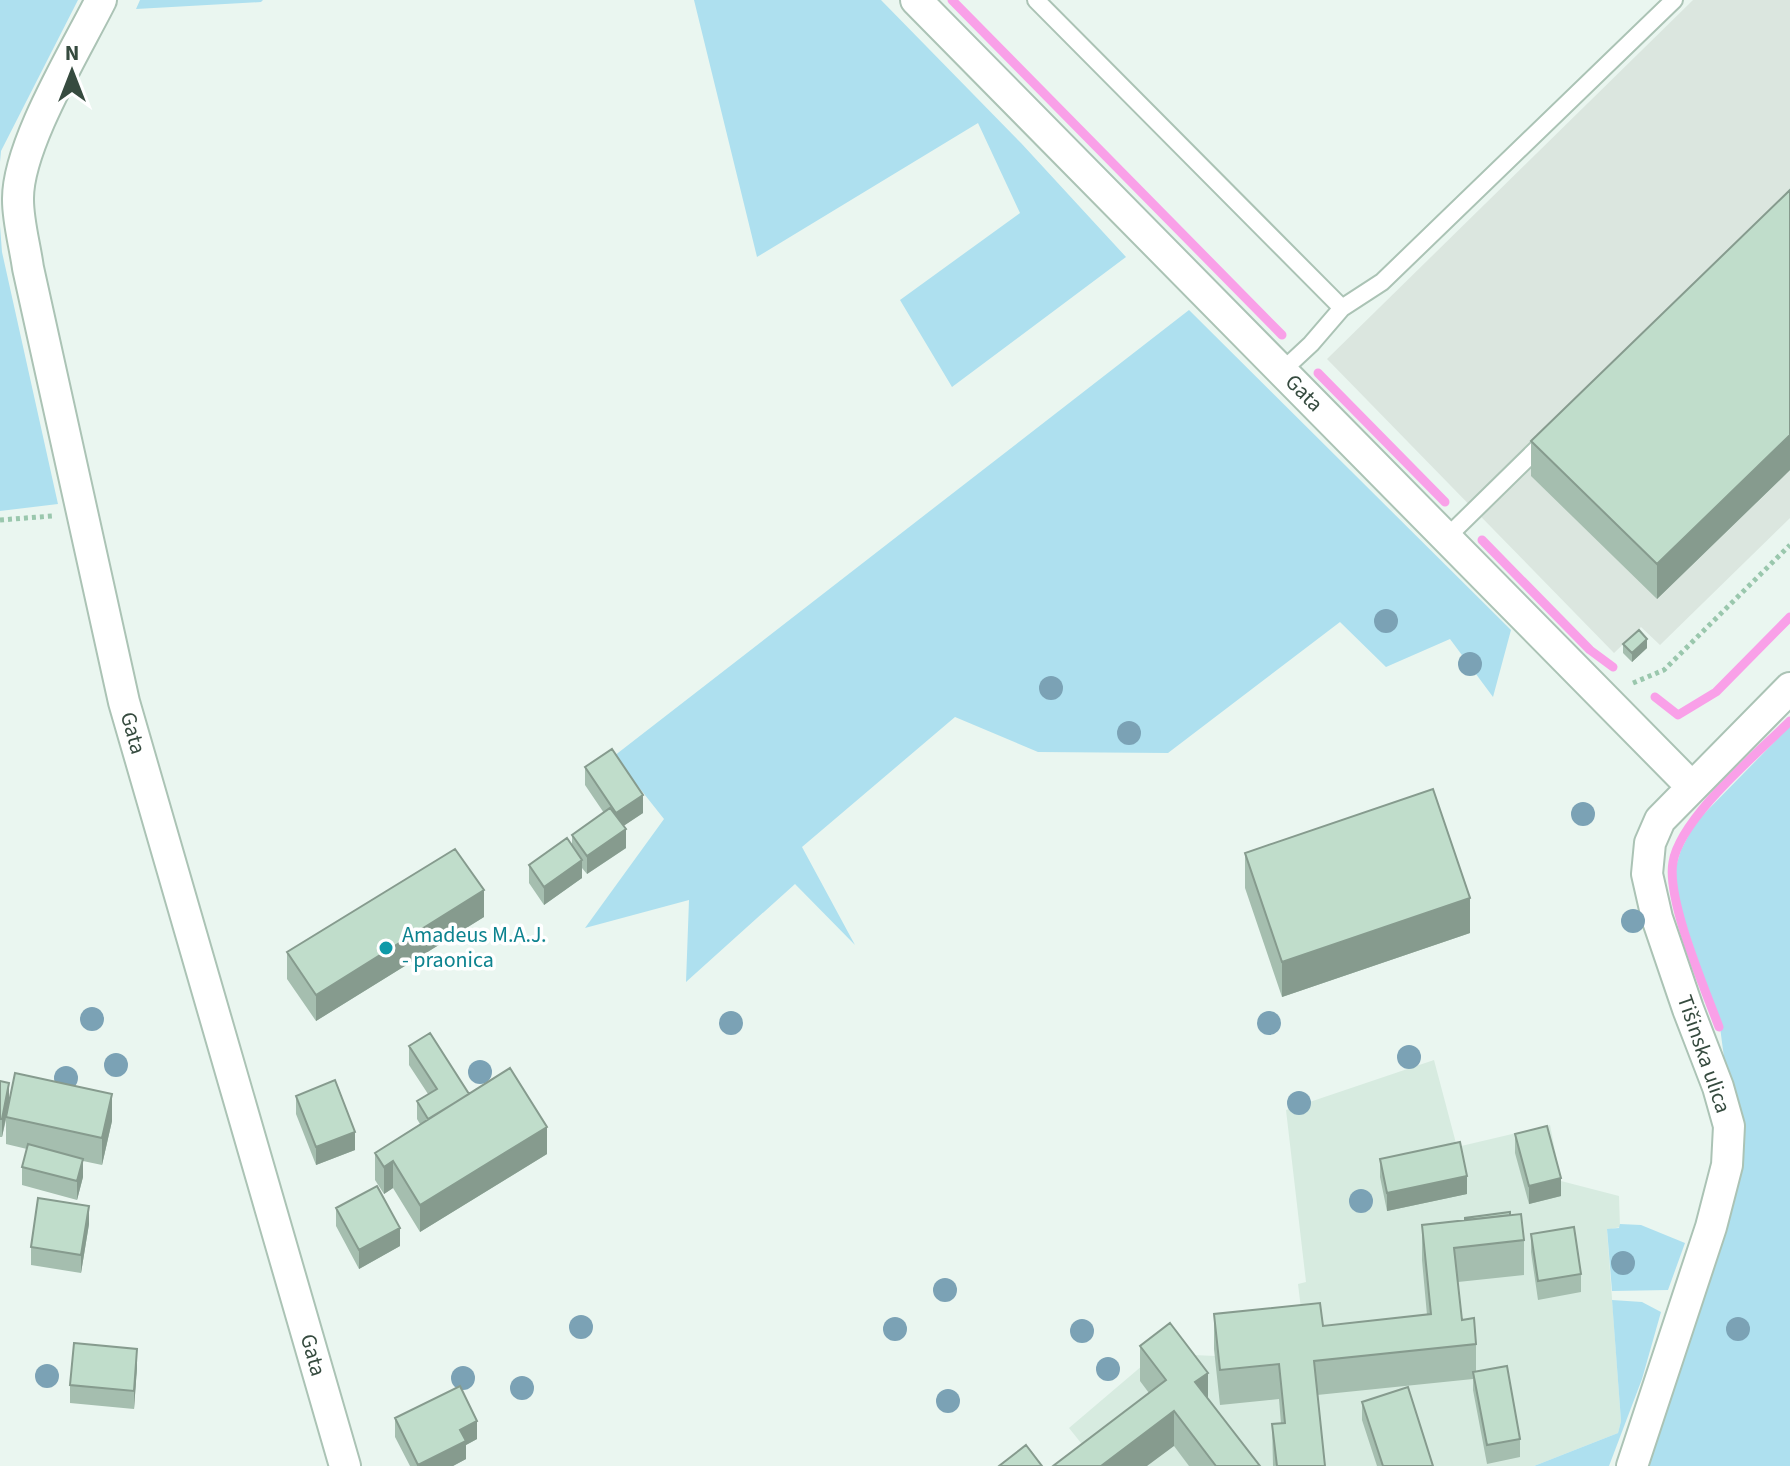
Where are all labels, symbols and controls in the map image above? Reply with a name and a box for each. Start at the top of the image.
north arrow [32,32,112,112]
text: N [65,37,79,69]
street label: Gata [1278,367,1330,419]
street label: Gata [112,708,154,758]
place label: Amadeus M.A.J. - praonica [402,919,546,976]
marker: Amadeus M.A.J. - praonica [377,939,395,957]
street label: Tišinska ulica [1669,991,1739,1117]
street label: Gata [292,1330,334,1380]

